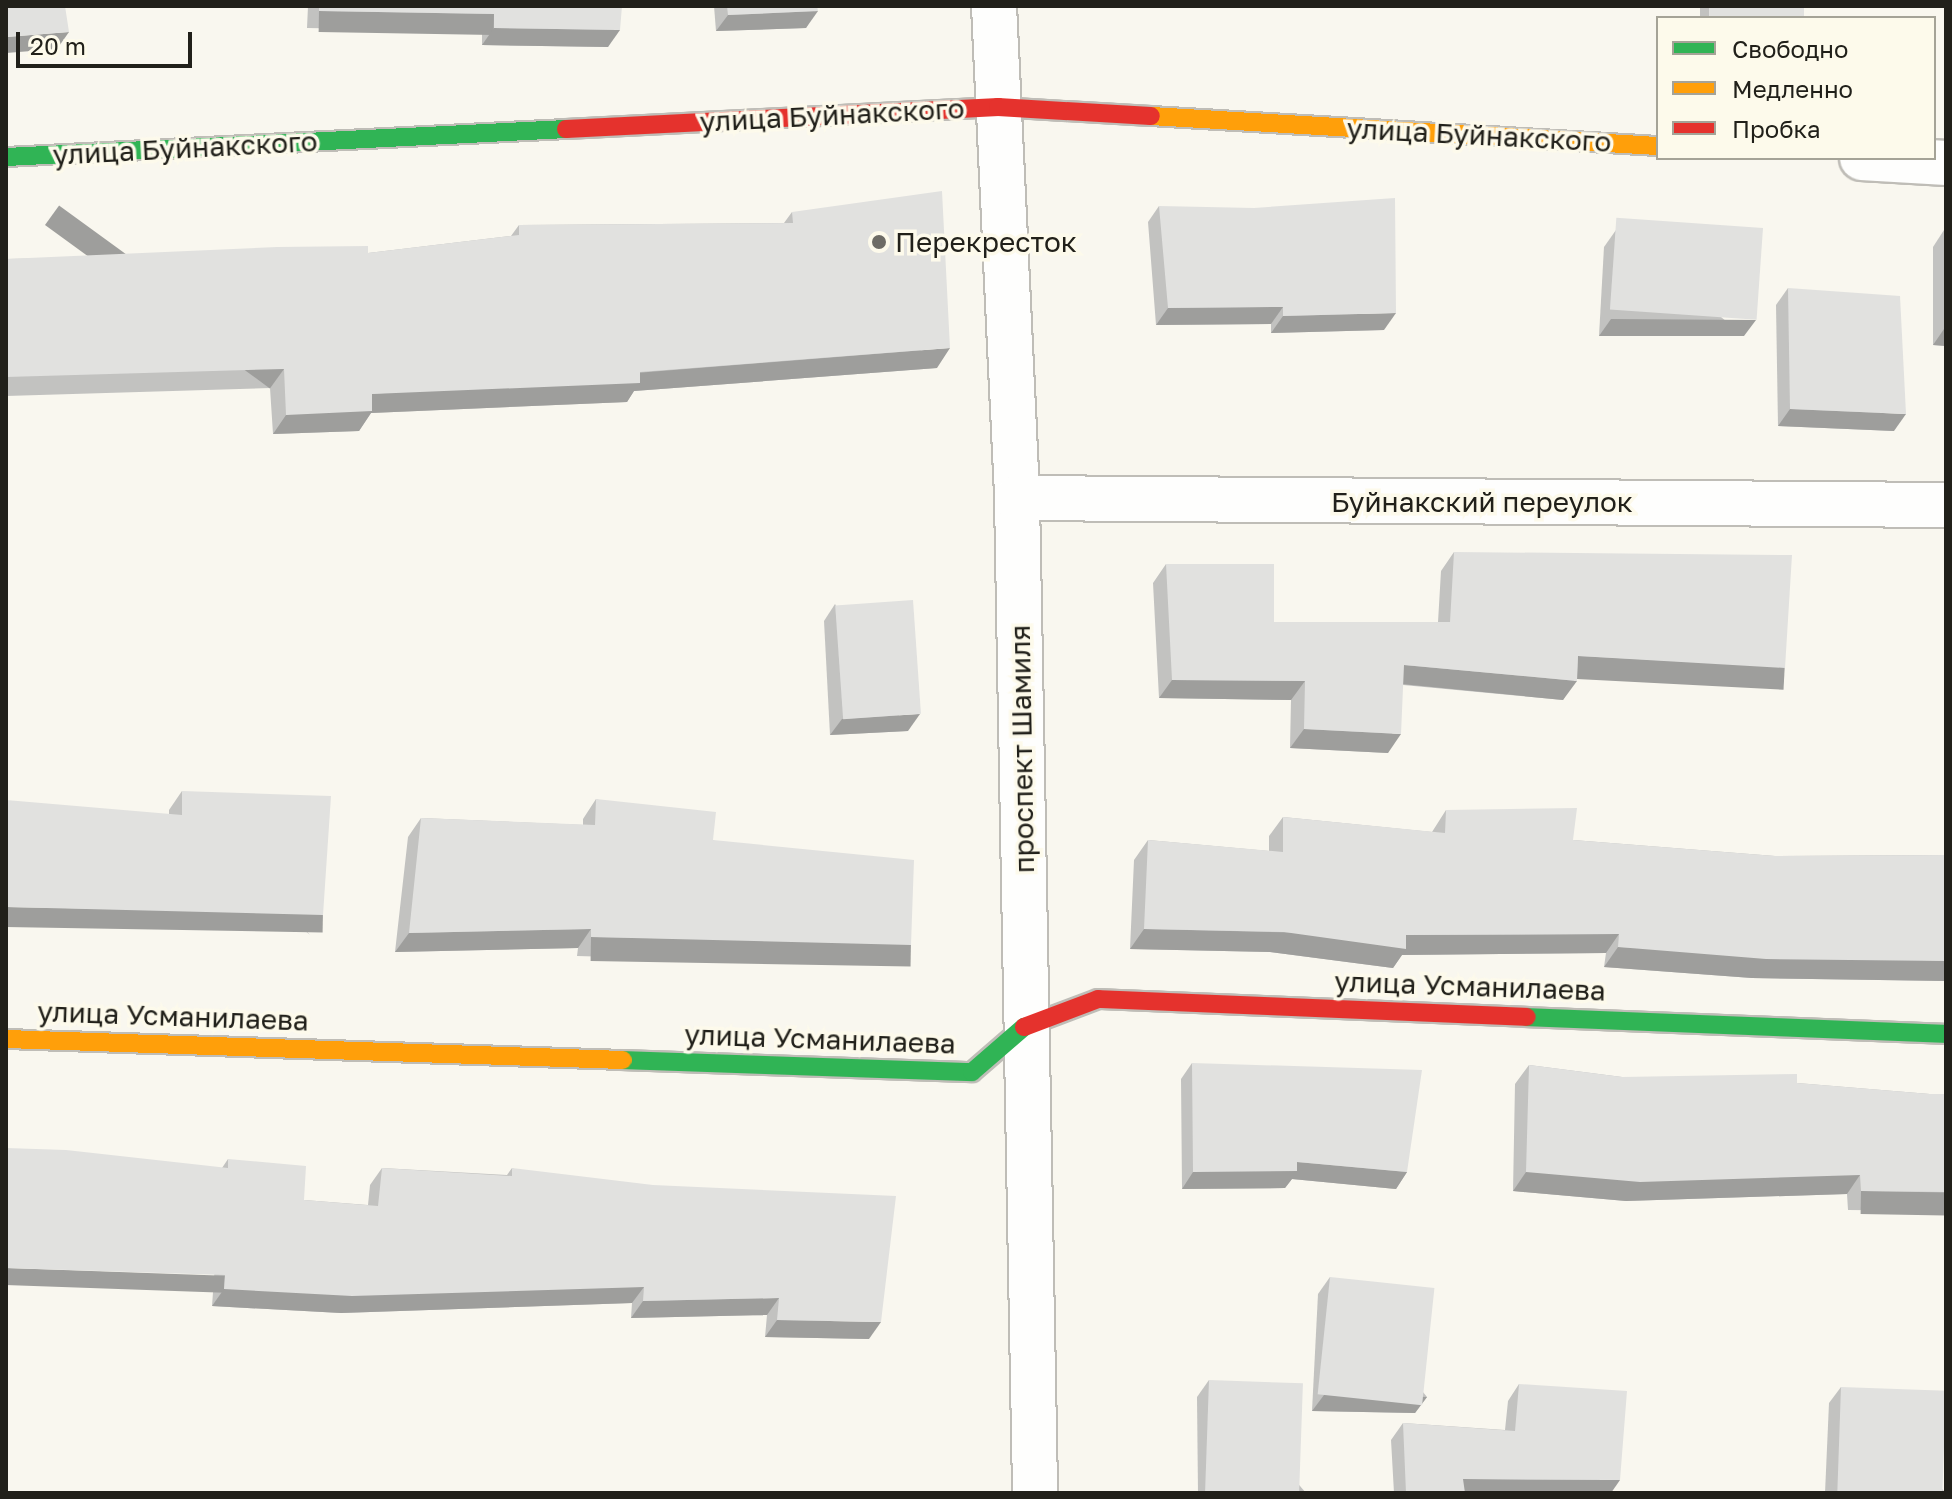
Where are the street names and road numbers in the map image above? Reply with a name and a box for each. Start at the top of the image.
street label: улица Буйнакского [699,91,965,139]
street label: улица Буйнакского [1346,111,1612,159]
street label: улица Буйнакского [52,124,318,172]
street label: Буйнакский переулок [1331,485,1633,519]
street label: проспект Шамиля [1003,624,1041,874]
street label: улица Усманилаева [1334,964,1606,1008]
street label: улица Усманилаева [37,994,309,1038]
street label: улица Усманилаева [684,1017,956,1061]

